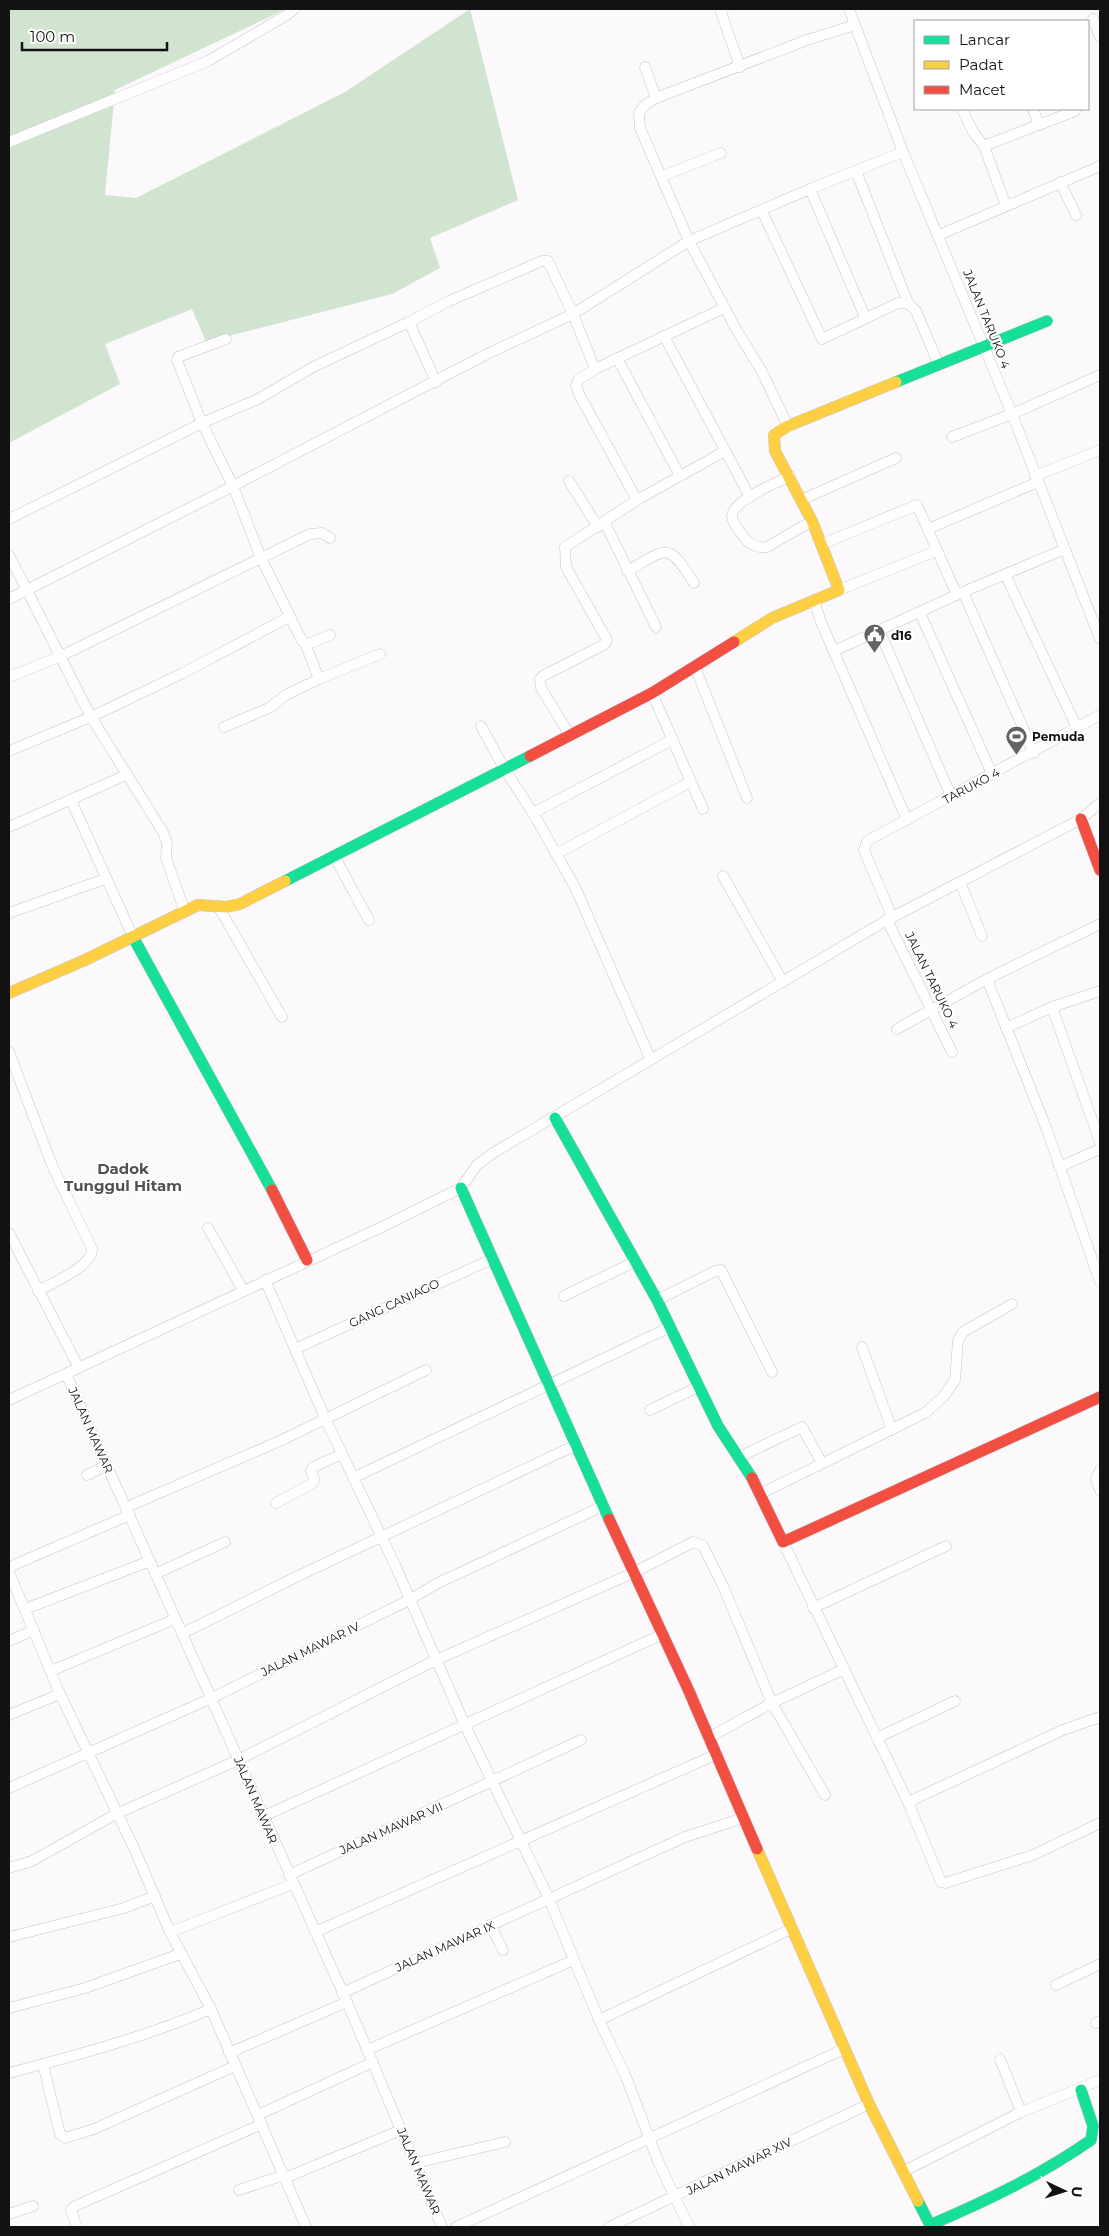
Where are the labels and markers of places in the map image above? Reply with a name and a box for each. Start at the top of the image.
public building icon: d16 [863,623,887,654]
place label: d16 [891,628,912,643]
sports icon: Pemuda [1004,724,1028,755]
place label: Pemuda [1032,729,1085,744]

